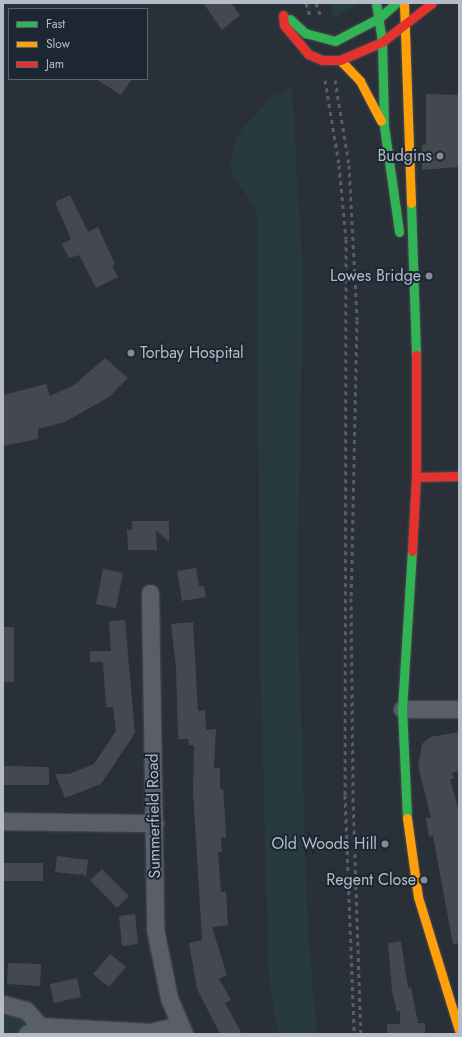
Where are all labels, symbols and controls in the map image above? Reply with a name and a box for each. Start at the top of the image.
legend [8,8,148,80]
text: Fast [46,15,65,33]
text: Slow [46,35,70,53]
text: Jam [46,55,64,73]
place label: Budgins [377,146,432,166]
marker: Budgins [435,151,445,161]
place label: Lowes Bridge [330,266,421,286]
marker: Lowes Bridge [424,271,434,281]
place label: Torbay Hospital [140,343,244,363]
marker: Torbay Hospital [125,347,137,359]
street label: Summerfield Road [143,753,165,879]
place label: Old Woods Hill [271,834,377,854]
marker: Old Woods Hill [380,839,390,849]
place label: Regent Close [326,870,416,890]
marker: Regent Close [419,875,429,885]

